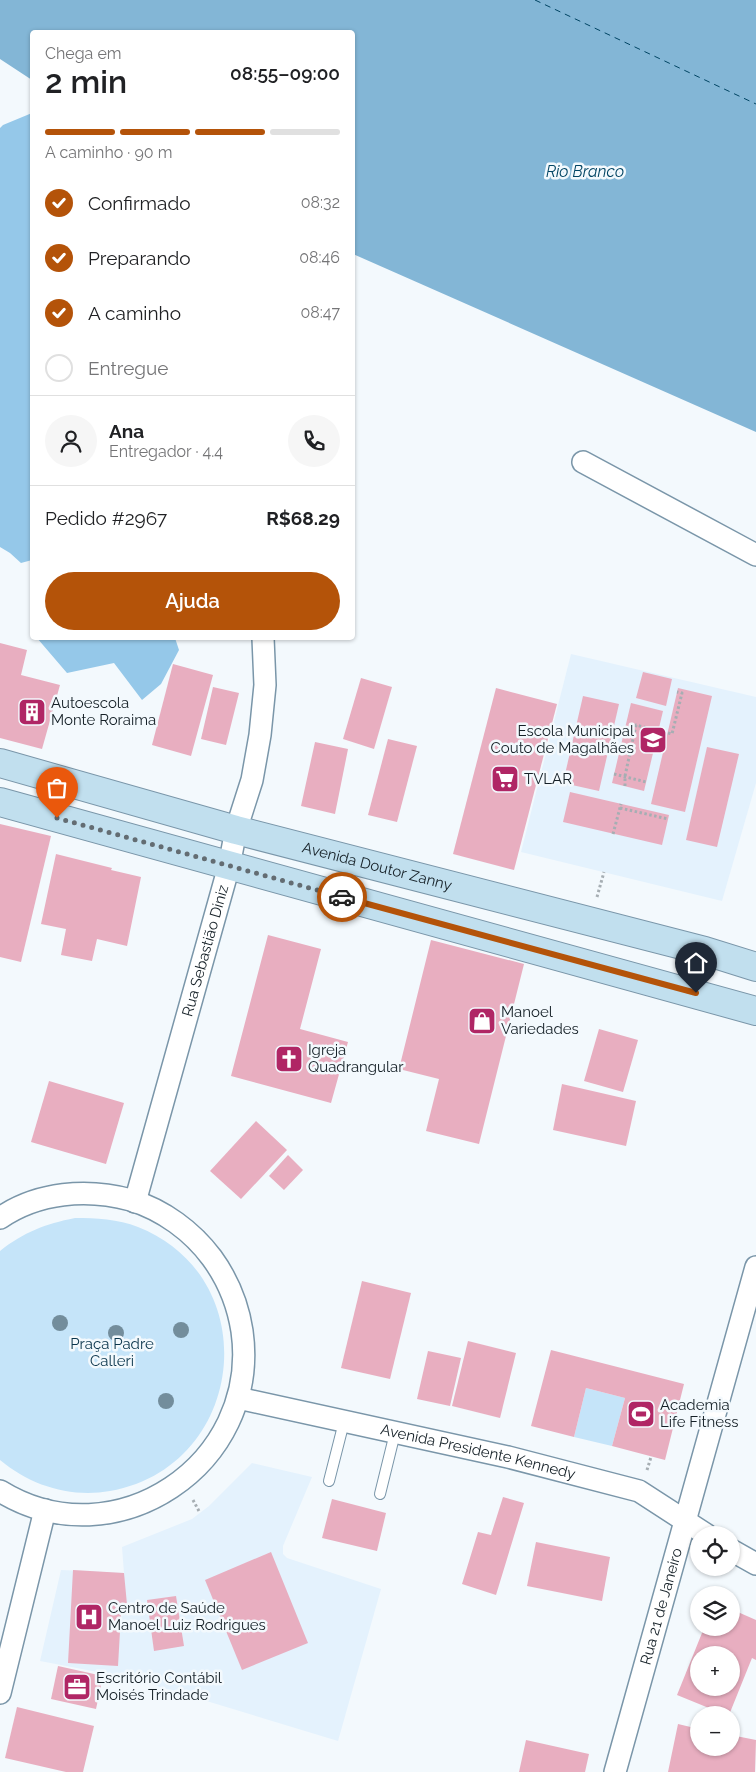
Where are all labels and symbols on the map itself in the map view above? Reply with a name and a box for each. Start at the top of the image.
water label: Rio Branco [546,162,624,181]
place label: Autoescola Monte Roraima [51,694,156,729]
building icon: Autoescola Monte Roraima [17,697,47,727]
place label: Escola Municipal Couto de Magalhães [491,722,635,757]
school or university icon: Escola Municipal Couto de Magalhães [638,725,668,755]
supermarket icon: TVLAR [490,764,520,794]
pin [36,767,78,818]
place label: TVLAR [524,770,572,788]
street label: Avenida Doutor Zanny [300,838,454,894]
courier [317,872,367,922]
street label: Rua Sebastião Diniz [178,883,232,1019]
pin [675,942,717,993]
place label: Manoel Variedades [501,1003,579,1038]
shop icon: Manoel Variedades [467,1006,497,1036]
place label: Igreja Quadrangular [308,1041,404,1076]
church icon: Igreja Quadrangular [274,1044,304,1074]
park label: Praça Padre Calleri [70,1335,154,1370]
place label: Academia Life Fitness [660,1396,739,1431]
sports icon: Academia Life Fitness [626,1399,656,1429]
street label: Avenida Presidente Kennedy [379,1420,577,1483]
street label: Rua 21 de Janeiro [636,1546,686,1667]
place label: Centro de Saúde Manoel Luiz Rodrigues [108,1599,266,1634]
hospital icon: Centro de Saúde Manoel Luiz Rodrigues [74,1602,104,1632]
place label: Escritório Contábil Moisés Trindade [96,1669,223,1704]
office icon: Escritório Contábil Moisés Trindade [62,1672,92,1702]

